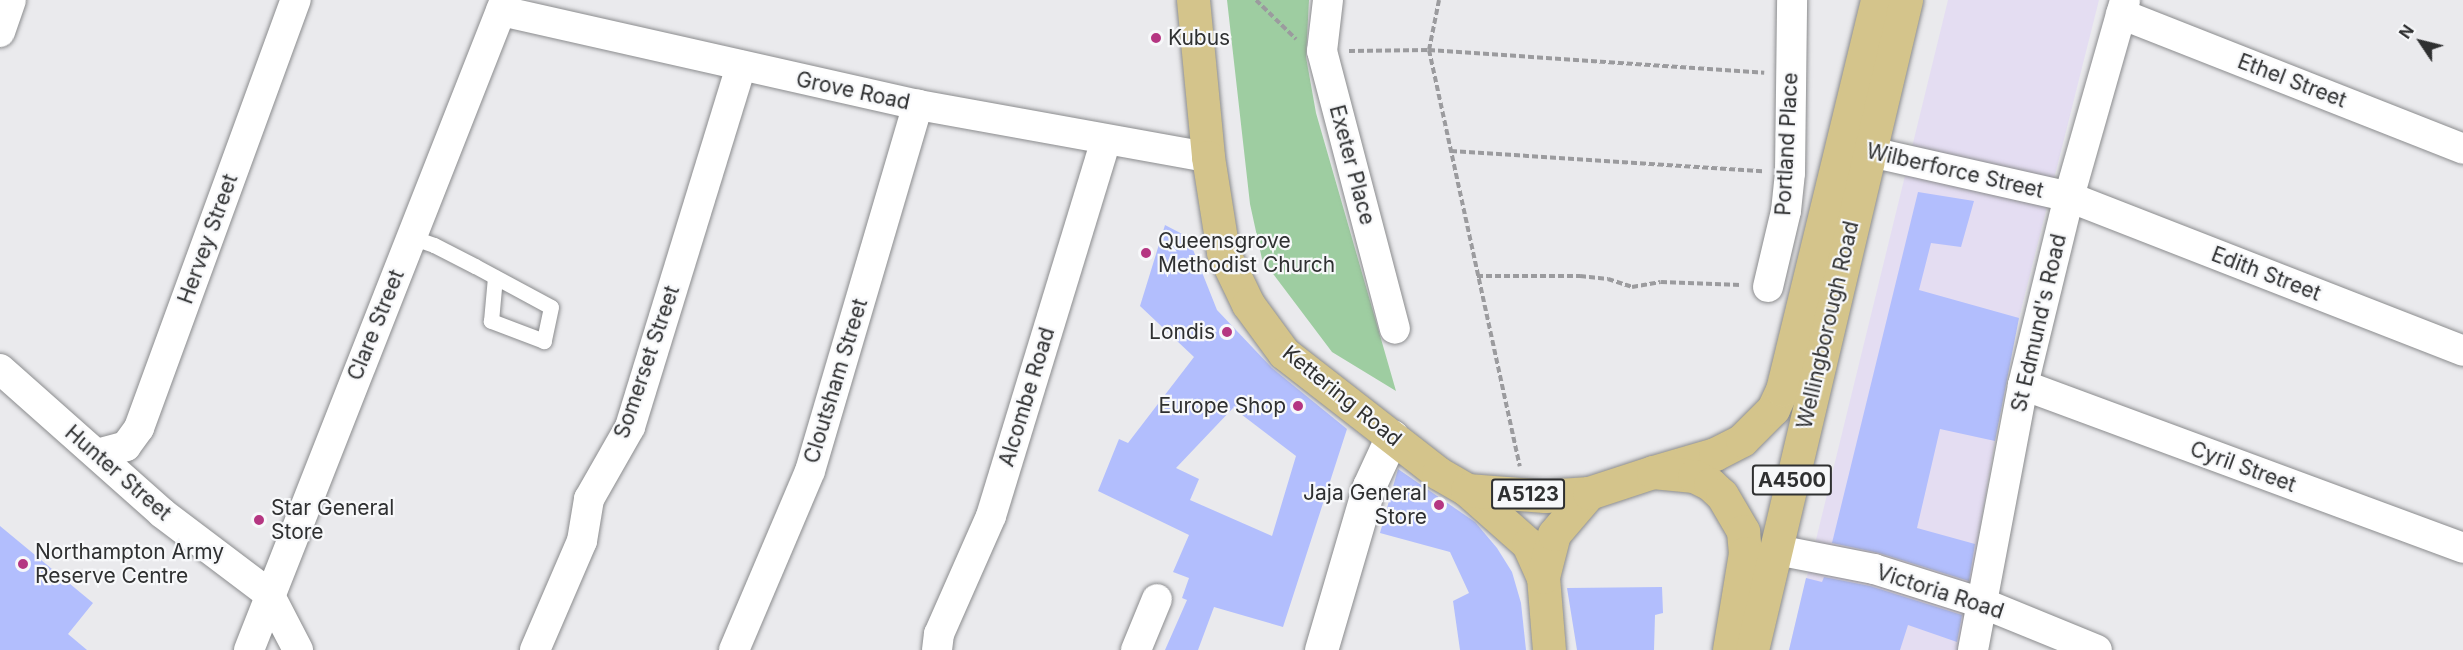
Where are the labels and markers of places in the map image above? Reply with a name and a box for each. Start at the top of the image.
place label: Kubus [1168,25,1230,51]
marker: Kubus [1149,31,1163,45]
place label: Queensgrove Methodist Church [1158,228,1335,278]
marker: Queensgrove Methodist Church [1139,246,1153,260]
place label: Londis [1149,319,1215,345]
marker: Londis [1220,325,1234,339]
place label: Europe Shop [1158,393,1286,419]
marker: Europe Shop [1291,399,1305,413]
place label: Jaja General Store [1303,480,1427,530]
place label: Star General Store [271,495,394,545]
marker: Jaja General Store [1432,498,1446,512]
marker: Star General Store [252,513,266,527]
place label: Northampton Army Reserve Centre [35,539,224,589]
marker: Northampton Army Reserve Centre [16,557,30,571]

